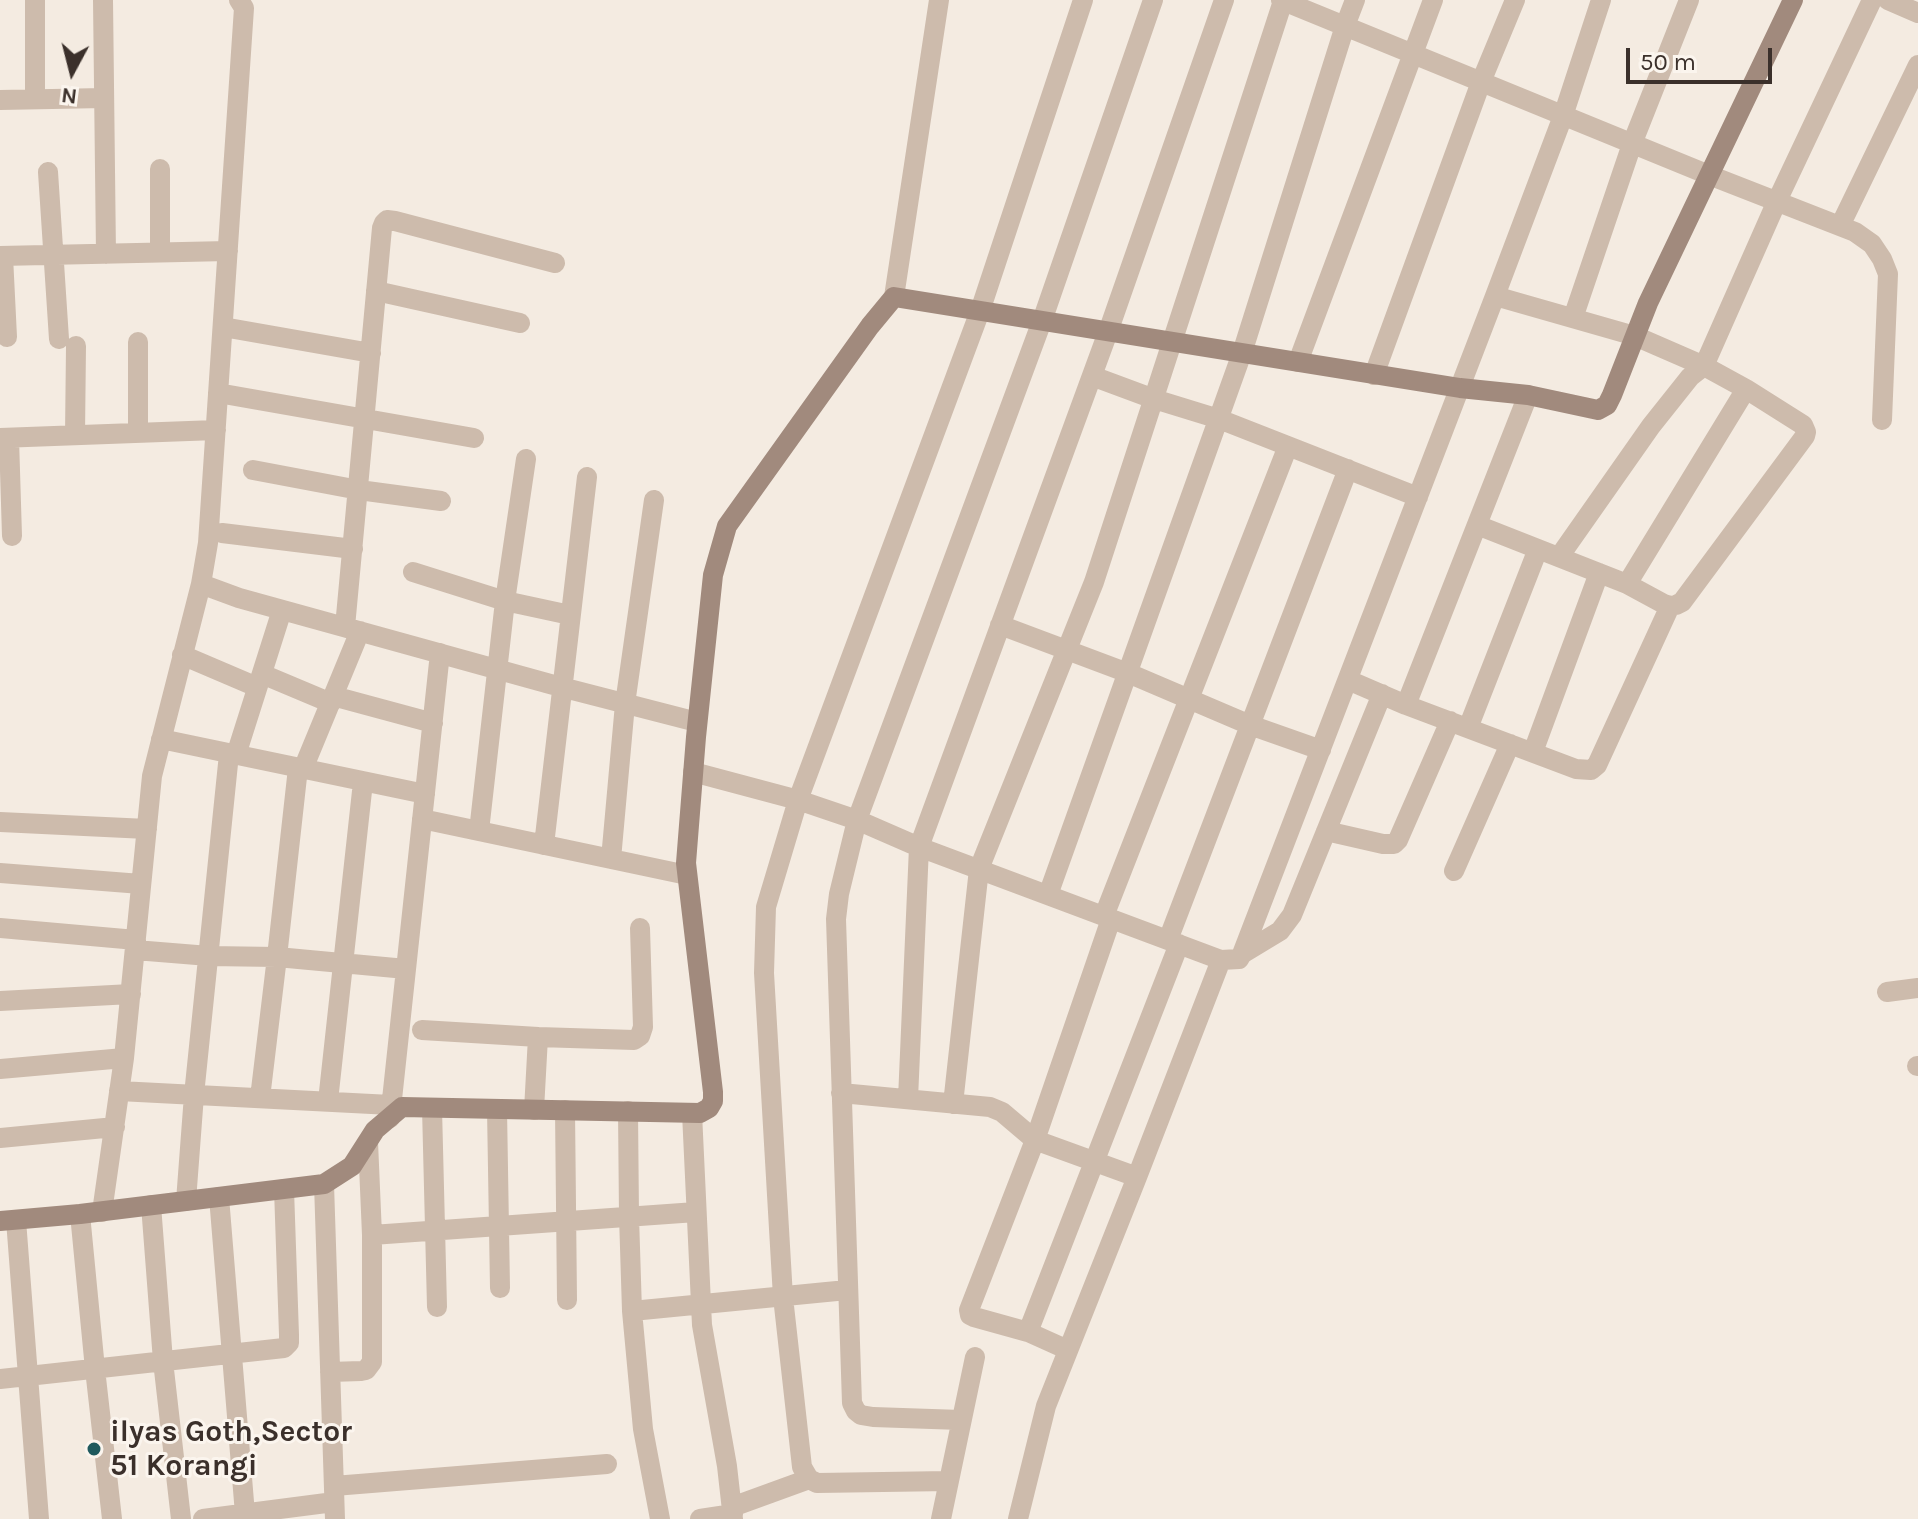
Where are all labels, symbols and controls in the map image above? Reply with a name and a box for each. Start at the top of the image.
north arrow [32,32,112,112]
scale bar [1630,32,1776,82]
text: 50 m [1640,48,1696,76]
text: N [60,82,78,110]
place label: ilyas Goth,Sector 51 Korangi [110,1414,352,1484]
marker: ilyas Goth,Sector 51 Korangi [85,1440,103,1458]

